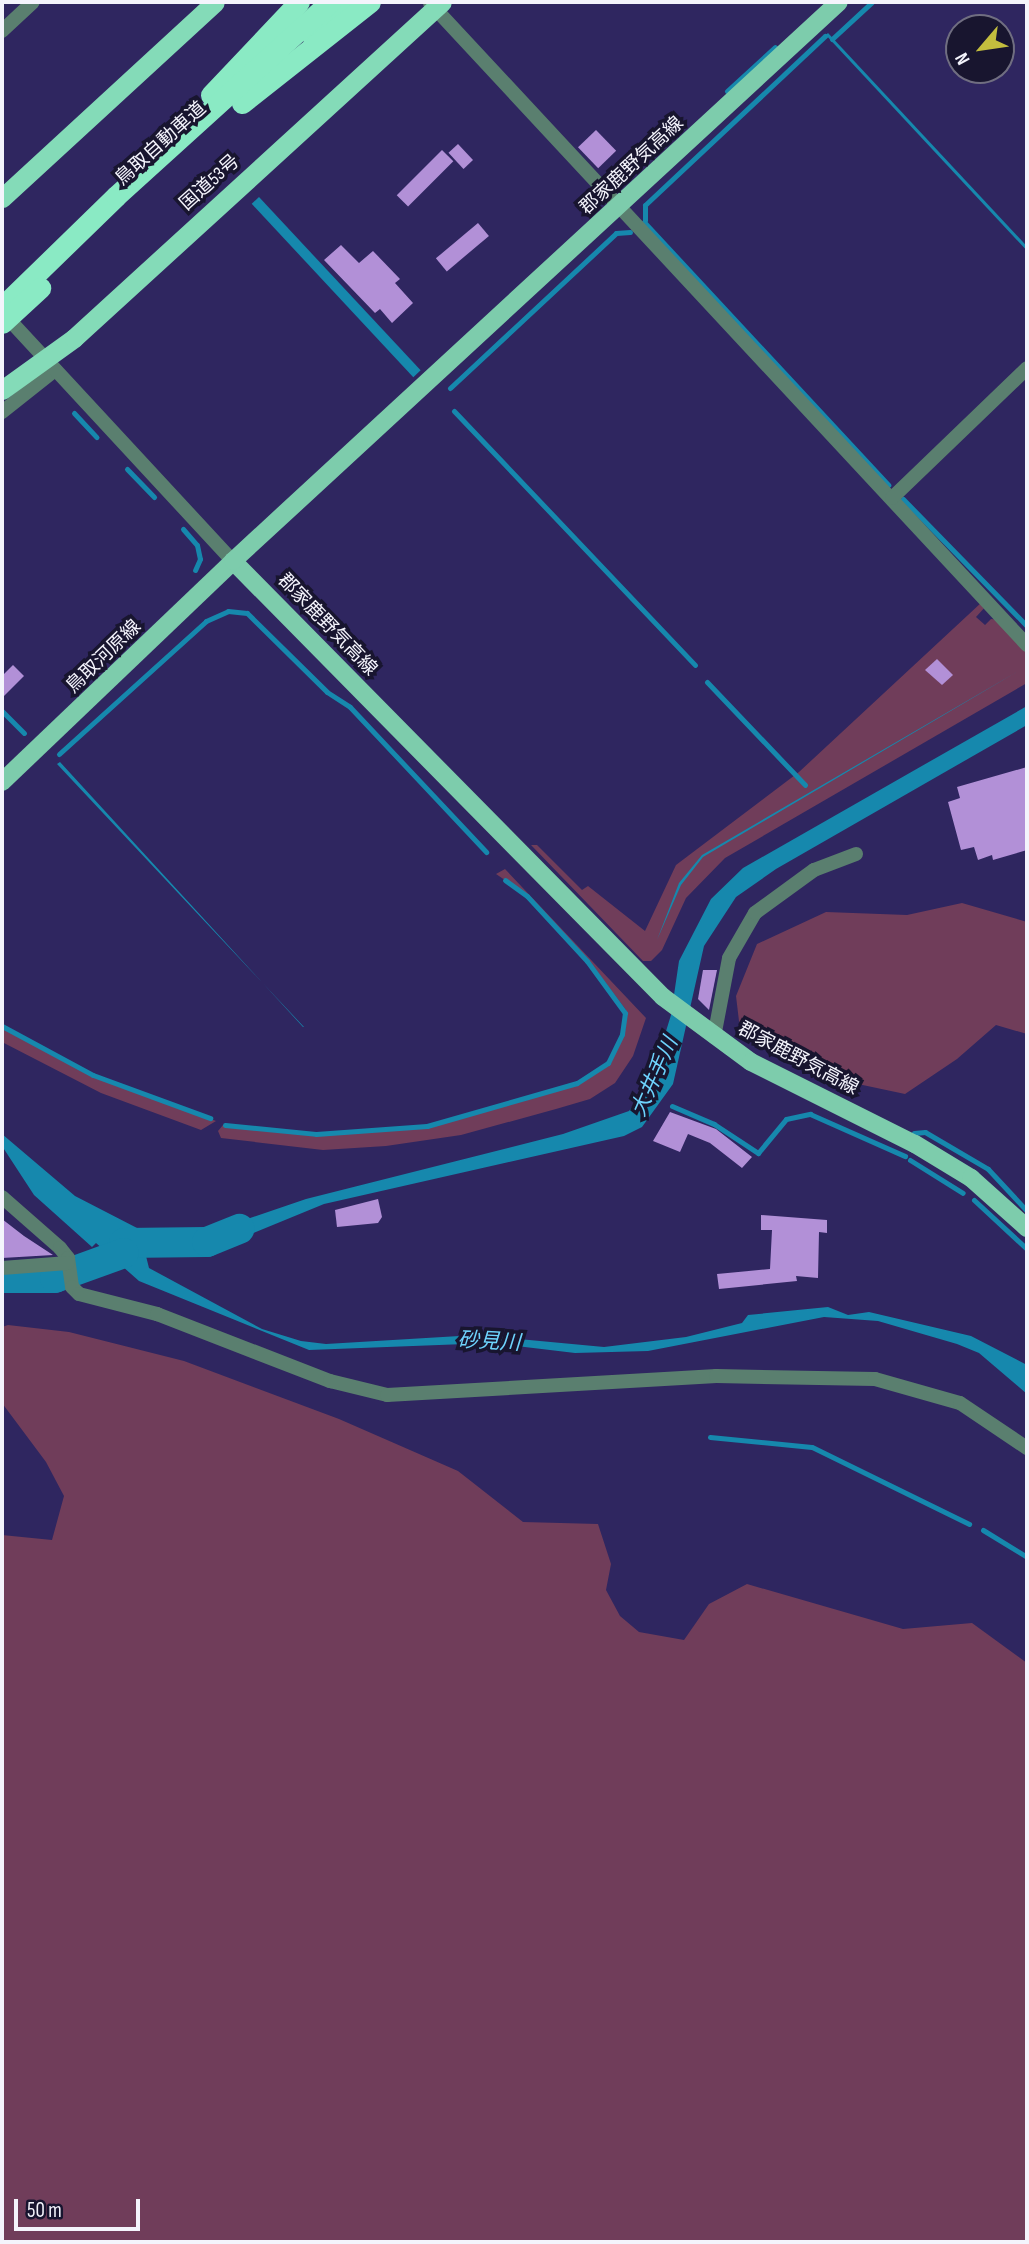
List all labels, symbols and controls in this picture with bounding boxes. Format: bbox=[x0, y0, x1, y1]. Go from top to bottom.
north arrow bbox=[945, 14, 1015, 84]
text: N bbox=[950, 48, 975, 68]
street label: 鳥取自動車道 bbox=[111, 97, 211, 191]
street label: 郡家鹿野気高線 bbox=[576, 112, 688, 220]
street label: 国道53号 bbox=[175, 150, 245, 216]
street label: 郡家鹿野気高線 bbox=[273, 569, 381, 681]
street label: 鳥取河原線 bbox=[62, 616, 146, 698]
street label: 郡家鹿野気高線 bbox=[734, 1018, 862, 1100]
water label: 大井手川 bbox=[626, 1034, 684, 1120]
water label: 砂見川 bbox=[457, 1328, 521, 1356]
scale bar bbox=[18, 2184, 144, 2228]
text: 50 m bbox=[27, 2198, 62, 2223]

